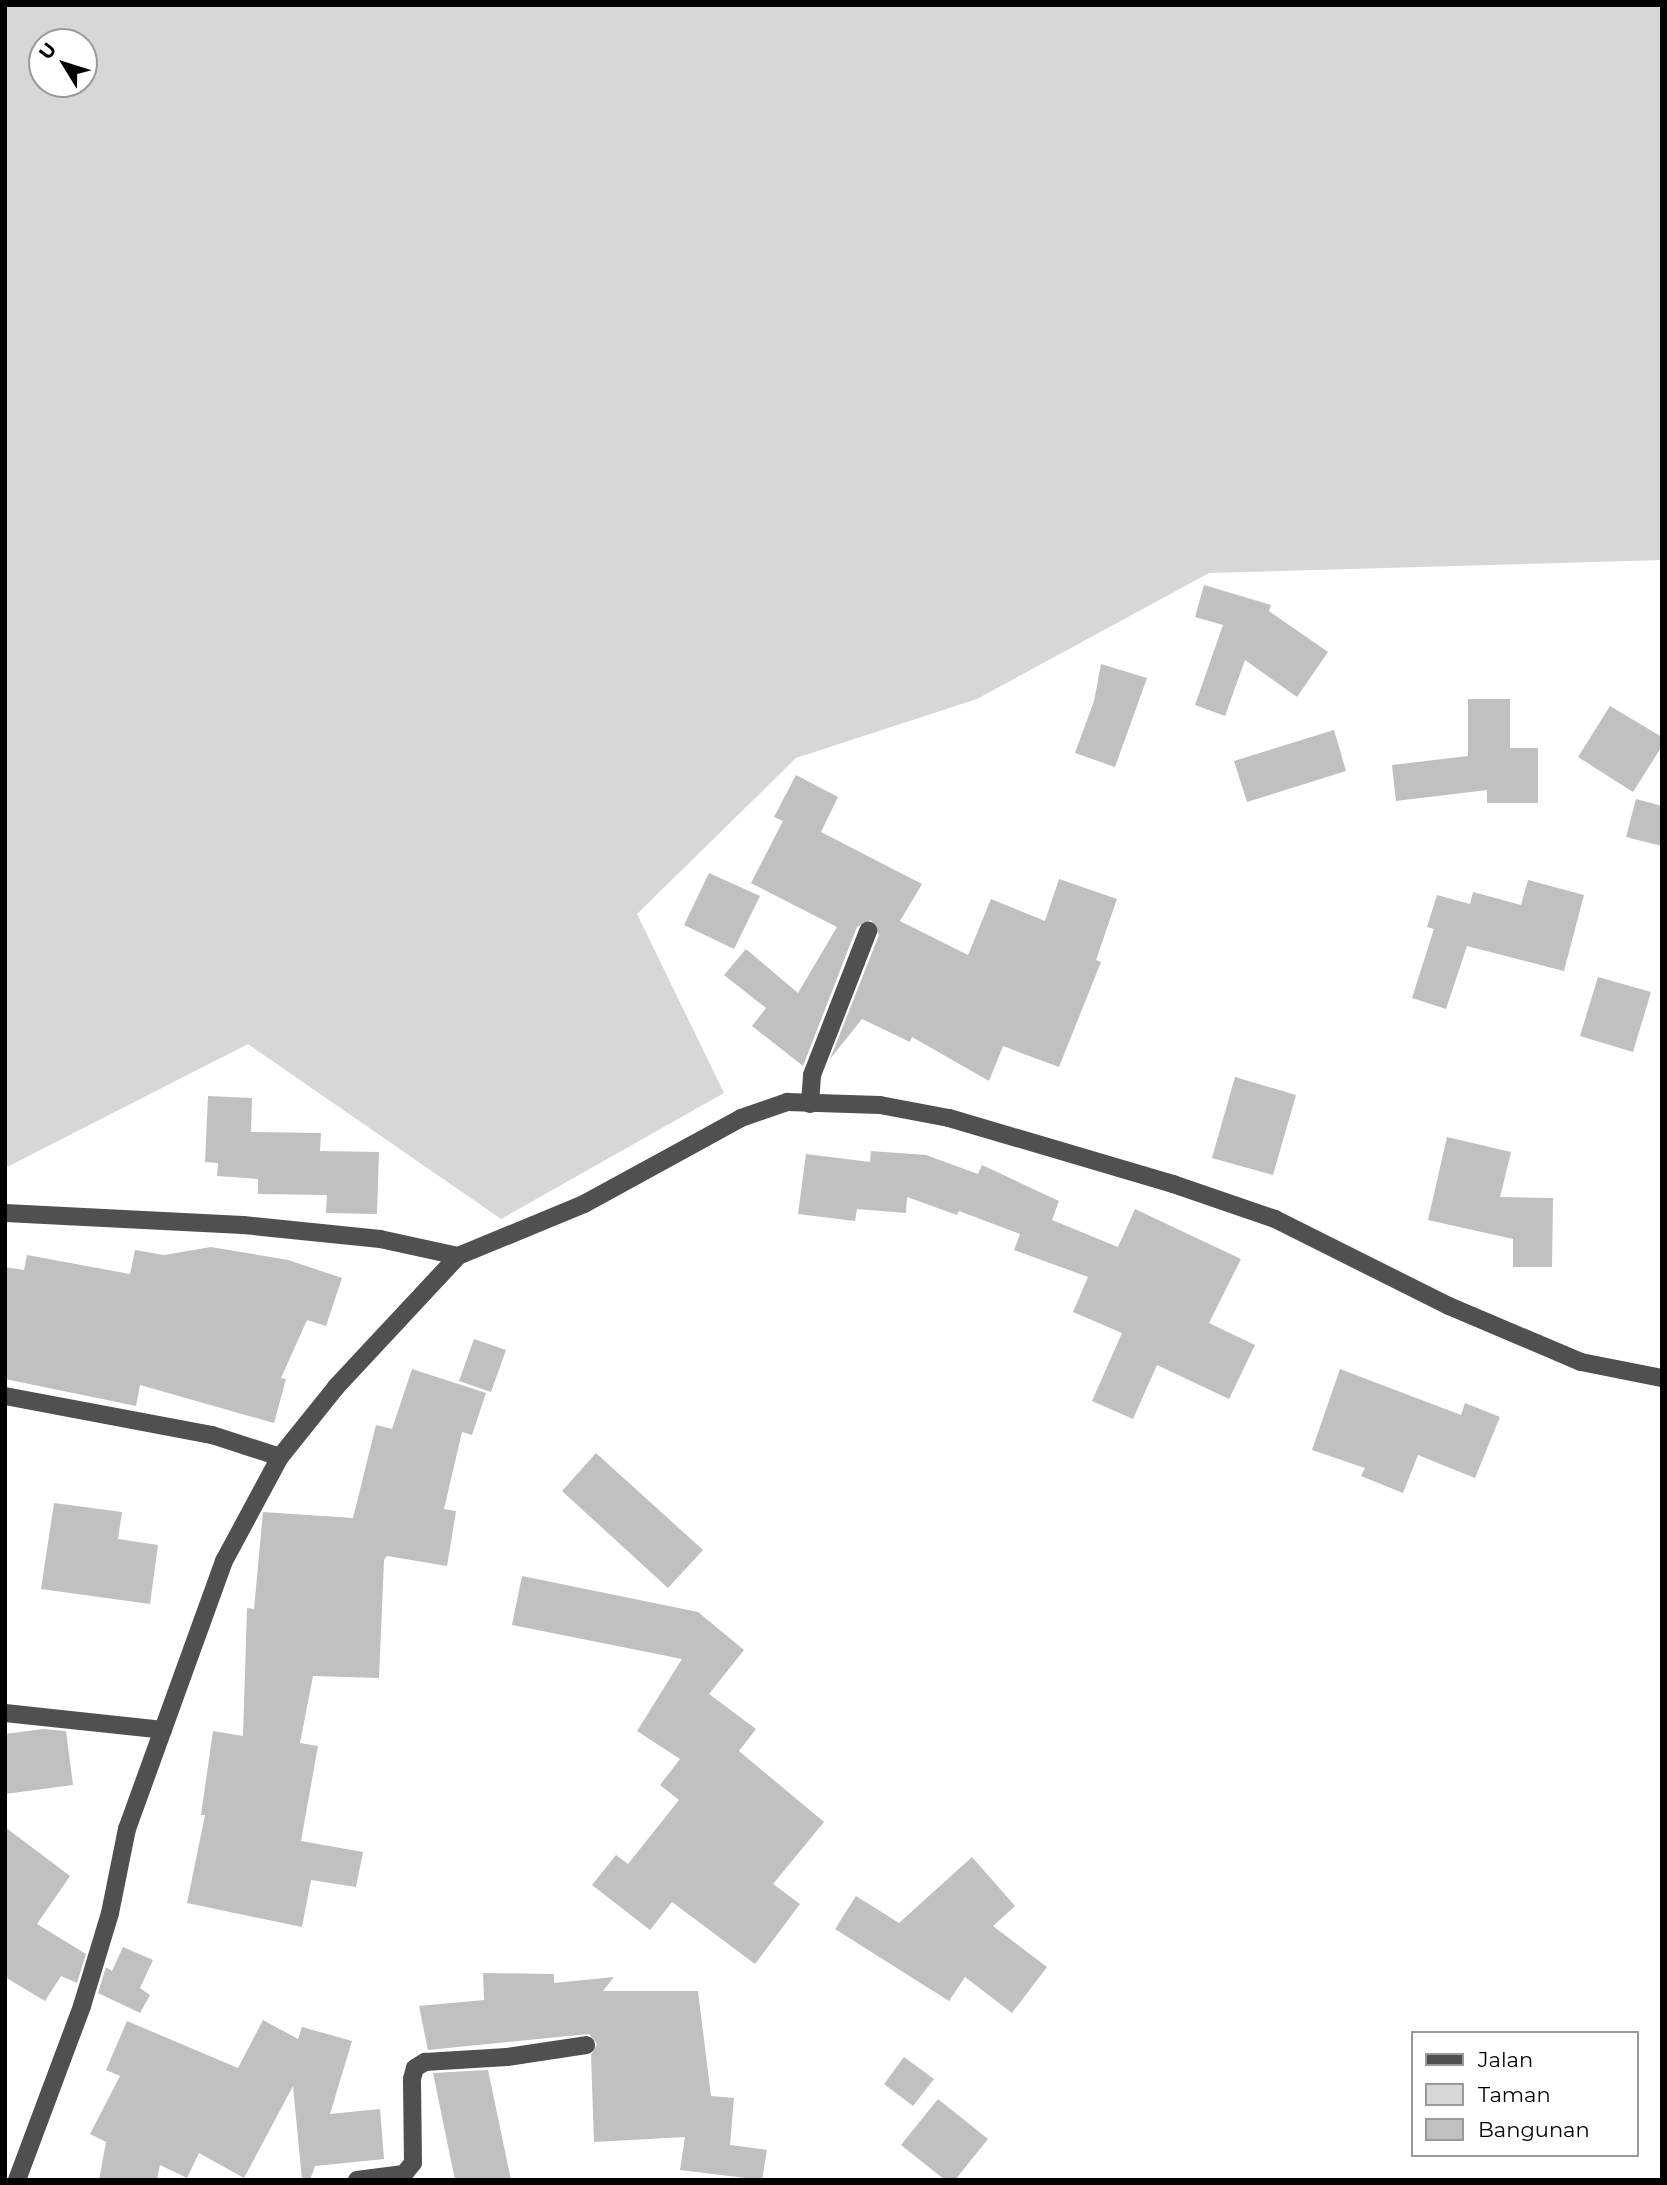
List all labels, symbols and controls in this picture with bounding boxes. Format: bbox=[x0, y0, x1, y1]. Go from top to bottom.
north arrow bbox=[28, 28, 98, 98]
text: U bbox=[34, 38, 61, 64]
legend bbox=[1412, 2031, 1639, 2157]
text: Jalan bbox=[1478, 2047, 1533, 2072]
text: Taman bbox=[1478, 2082, 1551, 2107]
text: Bangunan bbox=[1478, 2117, 1590, 2142]

